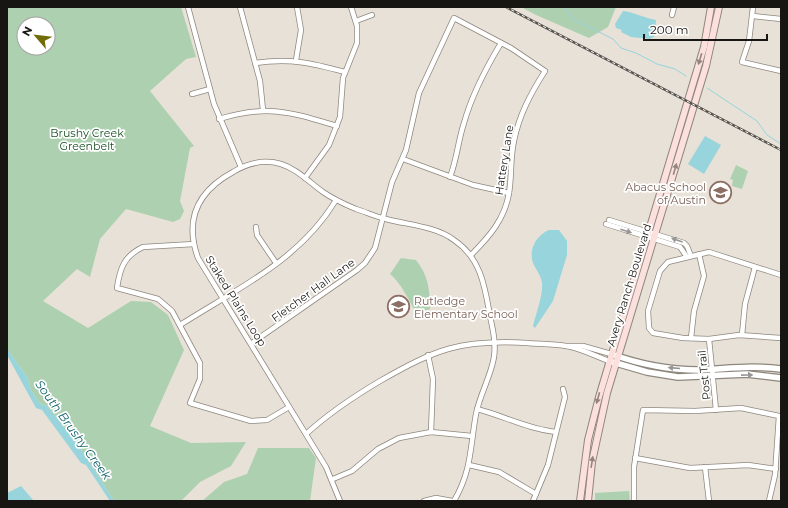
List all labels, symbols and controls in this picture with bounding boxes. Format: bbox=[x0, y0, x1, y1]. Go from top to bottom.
north arrow bbox=[16, 16, 56, 56]
scale bar bbox=[644, 16, 767, 42]
text: 200 m bbox=[650, 22, 689, 37]
text: N bbox=[19, 24, 35, 39]
one-way arrow bbox=[697, 53, 703, 65]
street label: Hattery Lane bbox=[492, 124, 517, 196]
park label: Brushy Creek Greenbelt bbox=[50, 126, 124, 153]
one-way arrow bbox=[672, 163, 678, 175]
place label: Abacus School of Austin bbox=[625, 180, 706, 207]
school or university icon: Abacus School of Austin bbox=[708, 180, 734, 206]
street label: Avery Ranch Boulevard bbox=[604, 222, 654, 348]
one-way arrow bbox=[621, 228, 633, 234]
one-way arrow bbox=[671, 237, 683, 243]
street label: Staked Plains Loop bbox=[202, 253, 270, 349]
street label: Fletcher Hall Lane bbox=[269, 255, 358, 325]
school or university icon: Rutledge Elementary School bbox=[386, 294, 412, 320]
place label: Rutledge Elementary School bbox=[414, 294, 518, 321]
street label: Post Trail bbox=[694, 349, 714, 401]
one-way arrow bbox=[668, 365, 680, 372]
one-way arrow bbox=[741, 372, 754, 378]
water label: South Brushy Creek bbox=[32, 377, 115, 483]
one-way arrow bbox=[595, 392, 601, 404]
one-way arrow bbox=[589, 456, 595, 468]

